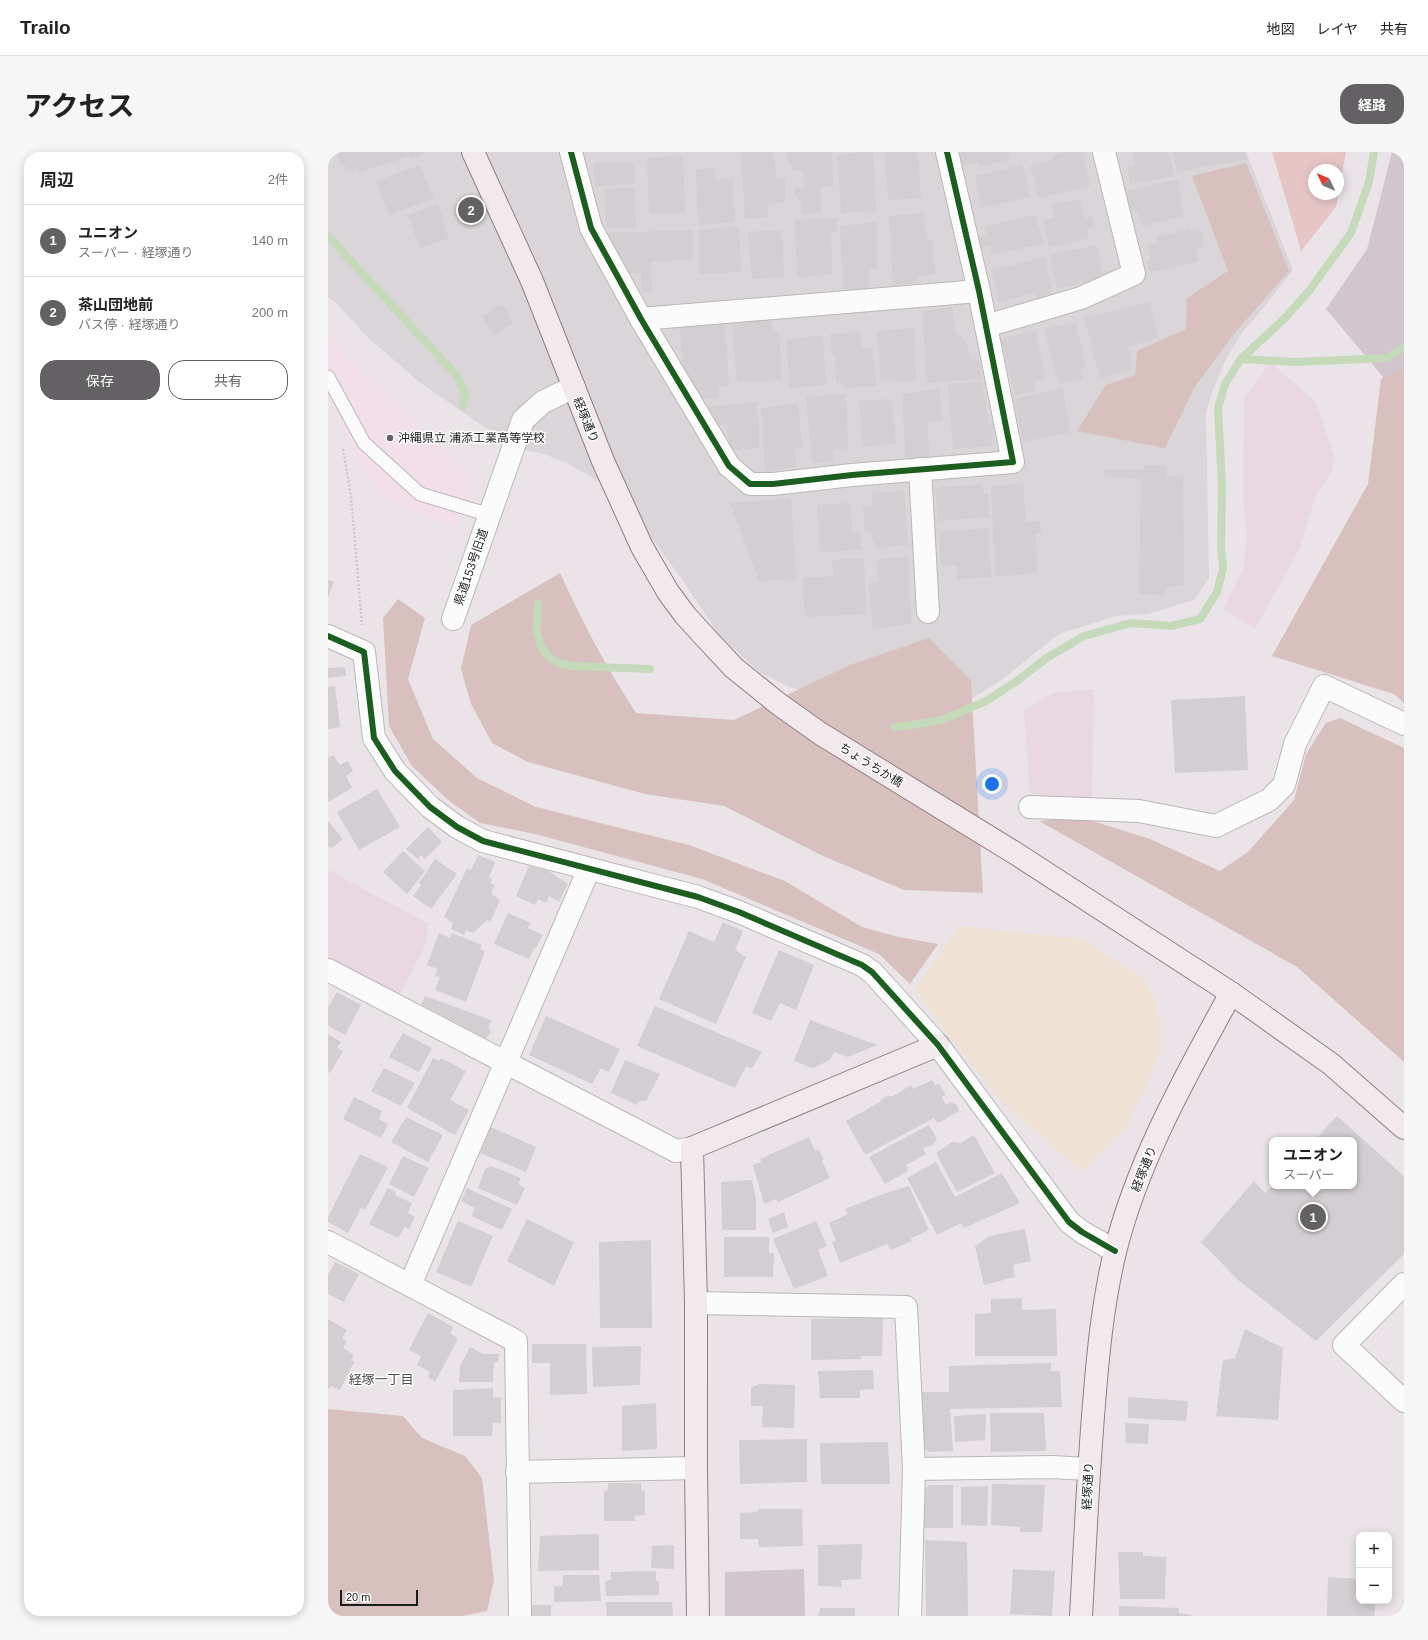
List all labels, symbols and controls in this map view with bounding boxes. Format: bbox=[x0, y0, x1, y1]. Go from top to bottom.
text: Trailo bbox=[20, 17, 71, 38]
text: 地図 bbox=[1266, 21, 1294, 37]
text: レイヤ bbox=[1316, 21, 1358, 37]
text: 共有 bbox=[1380, 21, 1408, 37]
button: 経路 bbox=[1340, 84, 1404, 124]
text: アクセス bbox=[24, 91, 135, 122]
north arrow bbox=[1308, 164, 1344, 200]
text: 周辺 bbox=[40, 171, 74, 190]
text: 2件 bbox=[268, 172, 288, 187]
pin: 2 bbox=[458, 195, 484, 225]
text: ユニオン bbox=[78, 224, 138, 241]
text: 1 bbox=[49, 233, 57, 248]
text: 140 m bbox=[252, 233, 288, 248]
text: スーパー · 経塚通り bbox=[78, 245, 193, 260]
text: 茶山団地前 bbox=[78, 296, 153, 313]
text: 2 bbox=[49, 305, 57, 320]
text: 200 m bbox=[252, 305, 288, 320]
text: バス停 · 経塚通り bbox=[78, 317, 181, 332]
button: 保存 bbox=[40, 360, 160, 400]
button: 共有 bbox=[168, 360, 288, 400]
street label: 経塚通り bbox=[571, 395, 601, 445]
place label: 沖縄県立 浦添工業高等学校 bbox=[398, 431, 545, 445]
marker: 沖縄県立 浦添工業高等学校 bbox=[385, 433, 395, 443]
street label: 県道153号旧道 bbox=[451, 527, 491, 607]
street label: ちょうちか橋 bbox=[837, 740, 905, 790]
your location bbox=[982, 774, 1002, 794]
popup bbox=[1269, 1137, 1357, 1189]
street label: 経塚通り bbox=[1129, 1144, 1159, 1194]
text: ユニオン bbox=[1283, 1146, 1343, 1163]
text: スーパー bbox=[1283, 1167, 1335, 1182]
pin: 1 bbox=[1300, 1202, 1326, 1232]
district label: 経塚一丁目 bbox=[348, 1372, 414, 1387]
street label: 経塚通り bbox=[1080, 1462, 1096, 1510]
map controls bbox=[1356, 1532, 1392, 1604]
button: + bbox=[1356, 1532, 1392, 1568]
button: − bbox=[1356, 1568, 1392, 1604]
scale bar bbox=[340, 1588, 418, 1607]
text: 20 m bbox=[346, 1591, 370, 1603]

